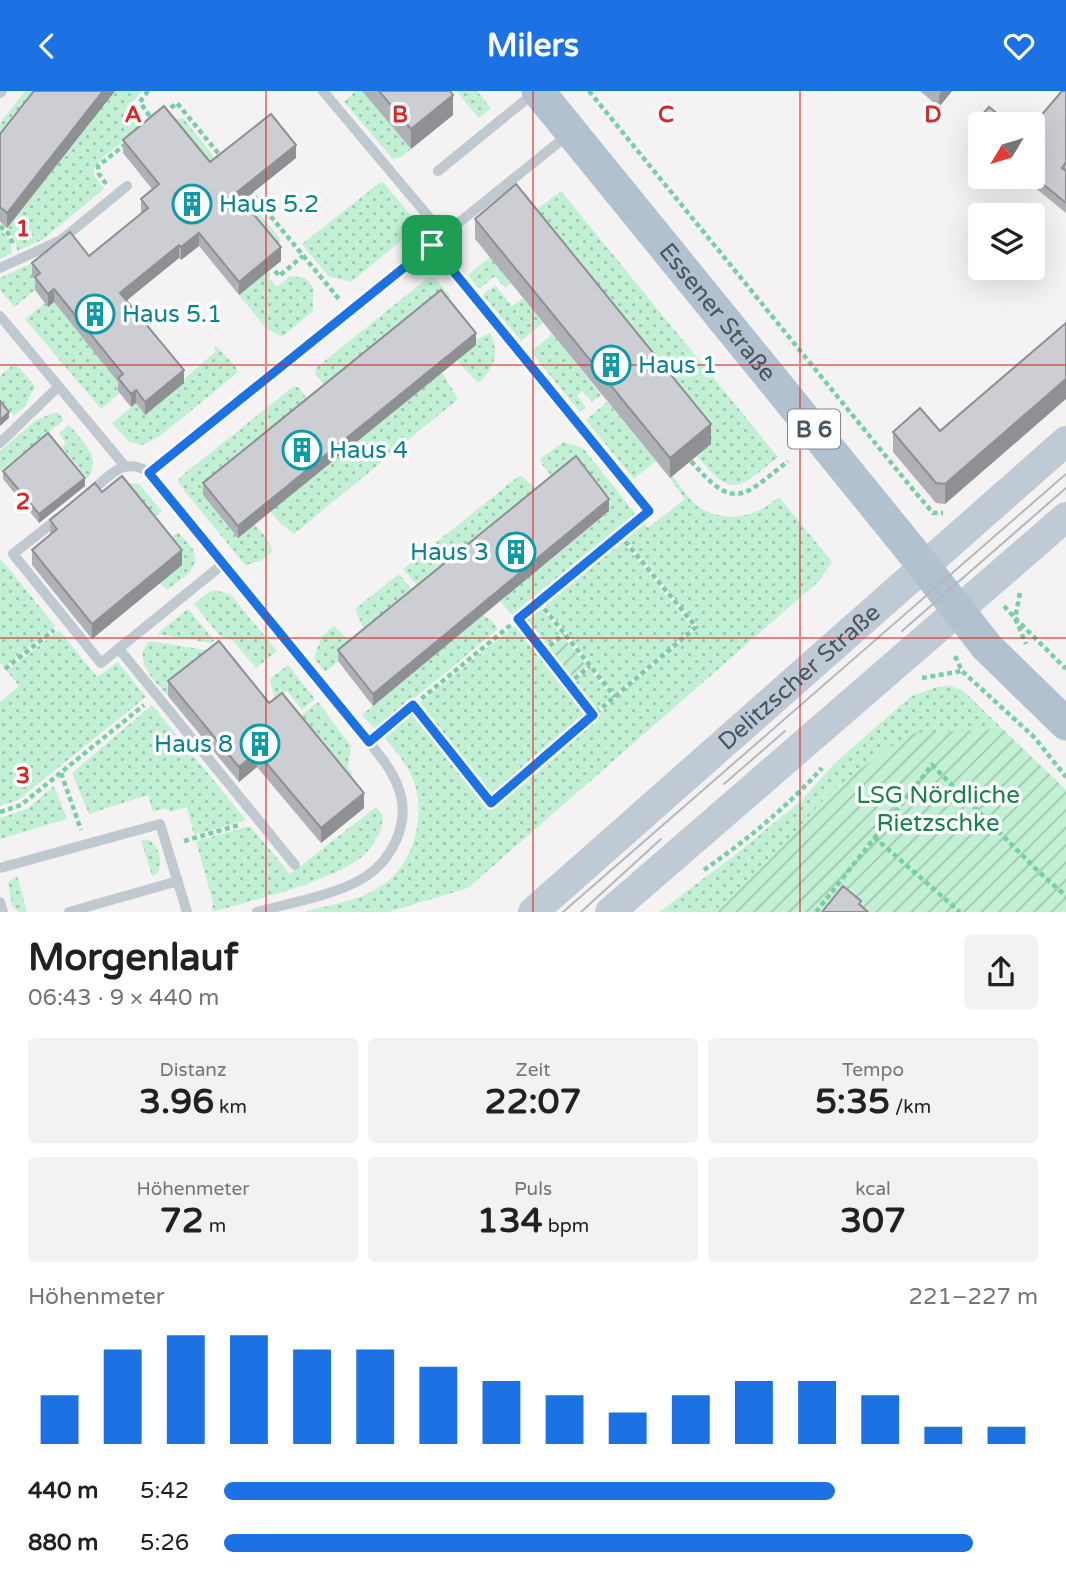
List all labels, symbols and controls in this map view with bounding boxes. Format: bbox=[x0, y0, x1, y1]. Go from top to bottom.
icon: back bbox=[28, 27, 66, 65]
text: Milers bbox=[487, 27, 579, 65]
icon: heart bbox=[1000, 27, 1038, 65]
text: A bbox=[124, 101, 142, 129]
text: B bbox=[392, 101, 408, 129]
text: C bbox=[658, 101, 674, 129]
text: D bbox=[924, 101, 942, 129]
north arrow bbox=[968, 112, 1045, 189]
map controls bbox=[968, 112, 1045, 280]
building icon: Haus 5.2 bbox=[171, 183, 213, 225]
place label: Haus 5.2 bbox=[219, 190, 319, 219]
button: layers bbox=[968, 203, 1045, 280]
text: 1 bbox=[16, 215, 30, 243]
pin bbox=[402, 215, 462, 275]
icon: arrive bbox=[413, 226, 451, 264]
street label: Essener Straße bbox=[653, 237, 782, 388]
building icon: Haus 5.1 bbox=[74, 293, 116, 335]
place label: Haus 5.1 bbox=[122, 300, 222, 329]
building icon: Haus 1 bbox=[590, 344, 632, 386]
place label: Haus 1 bbox=[638, 351, 717, 380]
road number: B 6 bbox=[788, 409, 840, 449]
building icon: Haus 4 bbox=[281, 429, 323, 471]
place label: Haus 4 bbox=[329, 436, 408, 465]
text: 2 bbox=[16, 488, 30, 516]
building icon: Haus 3 bbox=[495, 531, 537, 573]
place label: Haus 3 bbox=[410, 538, 489, 567]
street label: Delitzscher Straße bbox=[712, 598, 886, 757]
building icon: Haus 8 bbox=[239, 723, 281, 765]
place label: Haus 8 bbox=[154, 730, 233, 759]
text: 3 bbox=[16, 762, 30, 790]
park label: LSG Nördliche Rietzschke bbox=[856, 781, 1020, 838]
text: Morgenlauf bbox=[28, 935, 238, 981]
button: share bbox=[964, 935, 1038, 1009]
text: 06:43 · 9 × 440 m bbox=[28, 984, 219, 1012]
text: Distanz bbox=[160, 1059, 226, 1081]
text: Zeit bbox=[516, 1059, 550, 1081]
text: Tempo bbox=[842, 1059, 904, 1081]
text: 3.96 bbox=[139, 1081, 214, 1123]
text: 22:07 bbox=[484, 1081, 582, 1123]
text: 5:35 bbox=[815, 1081, 890, 1123]
text: km bbox=[214, 1096, 247, 1118]
text: /km bbox=[890, 1096, 931, 1118]
text: Höhenmeter bbox=[137, 1178, 249, 1200]
text: Puls bbox=[514, 1178, 552, 1200]
text: kcal bbox=[855, 1178, 891, 1200]
text: 72 bbox=[160, 1200, 204, 1242]
text: 134 bbox=[477, 1200, 543, 1242]
text: 307 bbox=[840, 1200, 906, 1242]
text: m bbox=[204, 1215, 226, 1237]
text: bpm bbox=[543, 1215, 589, 1237]
text: Höhenmeter bbox=[28, 1283, 165, 1311]
text: 221–227 m bbox=[909, 1283, 1038, 1311]
text: 440 m bbox=[28, 1477, 98, 1505]
text: 5:42 bbox=[140, 1477, 189, 1505]
text: 880 m bbox=[28, 1529, 98, 1557]
text: 5:26 bbox=[140, 1529, 189, 1557]

